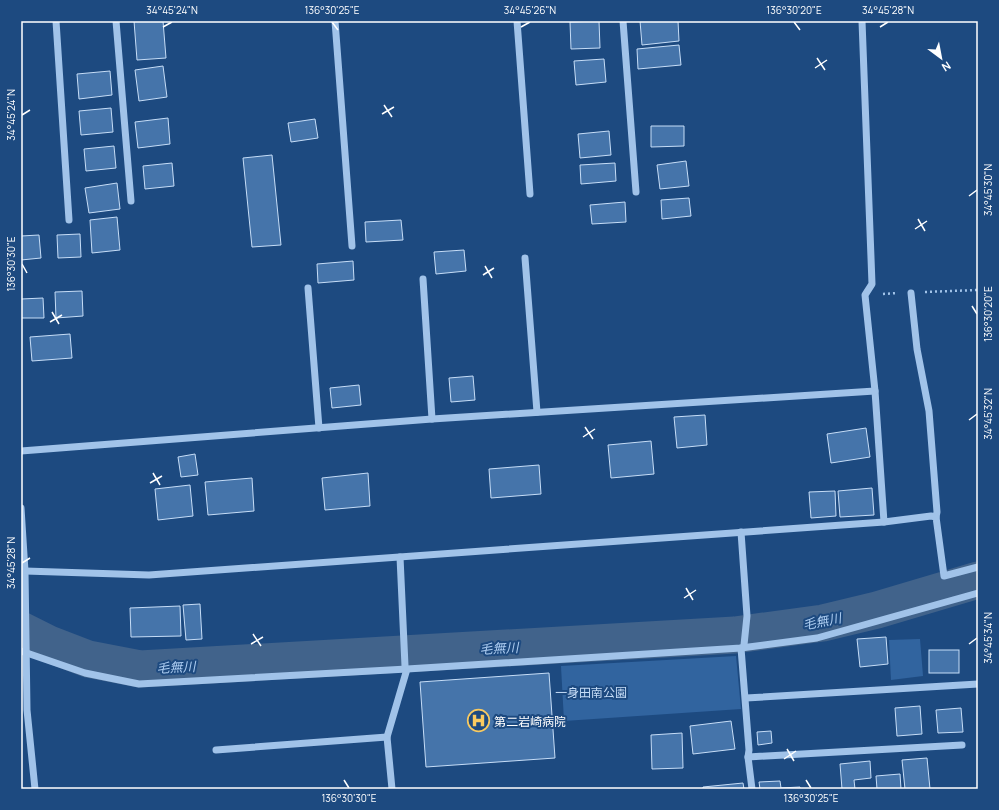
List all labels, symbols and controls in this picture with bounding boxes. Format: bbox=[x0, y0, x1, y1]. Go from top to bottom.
text: 34°45'24"N bbox=[146, 3, 198, 17]
text: 136°30'25"E bbox=[305, 3, 360, 17]
text: 34°45'26"N bbox=[504, 3, 556, 17]
text: 136°30'20"E bbox=[766, 3, 822, 17]
text: 34°45'28"N bbox=[862, 3, 914, 17]
north arrow bbox=[921, 38, 961, 78]
text: N bbox=[939, 58, 954, 75]
text: 34°45'24"N bbox=[4, 89, 18, 141]
text: 34°45'30"N bbox=[981, 164, 995, 216]
text: 136°30'30"E bbox=[4, 236, 18, 292]
text: 136°30'20"E bbox=[981, 286, 995, 342]
text: 34°45'32"N bbox=[981, 388, 995, 440]
text: 34°45'28"N bbox=[4, 537, 18, 589]
water label: 毛無川 bbox=[801, 608, 845, 634]
text: 34°45'34"N bbox=[981, 612, 995, 664]
water label: 毛無川 bbox=[479, 638, 521, 658]
water label: 毛無川 bbox=[156, 657, 198, 677]
park label: 一身田南公園 bbox=[555, 684, 627, 701]
hospital icon: 第二岩崎病院 bbox=[466, 708, 492, 734]
place label: 第二岩崎病院 bbox=[494, 713, 566, 730]
text: 136°30'30"E bbox=[321, 791, 377, 805]
text: 136°30'25"E bbox=[784, 791, 839, 805]

